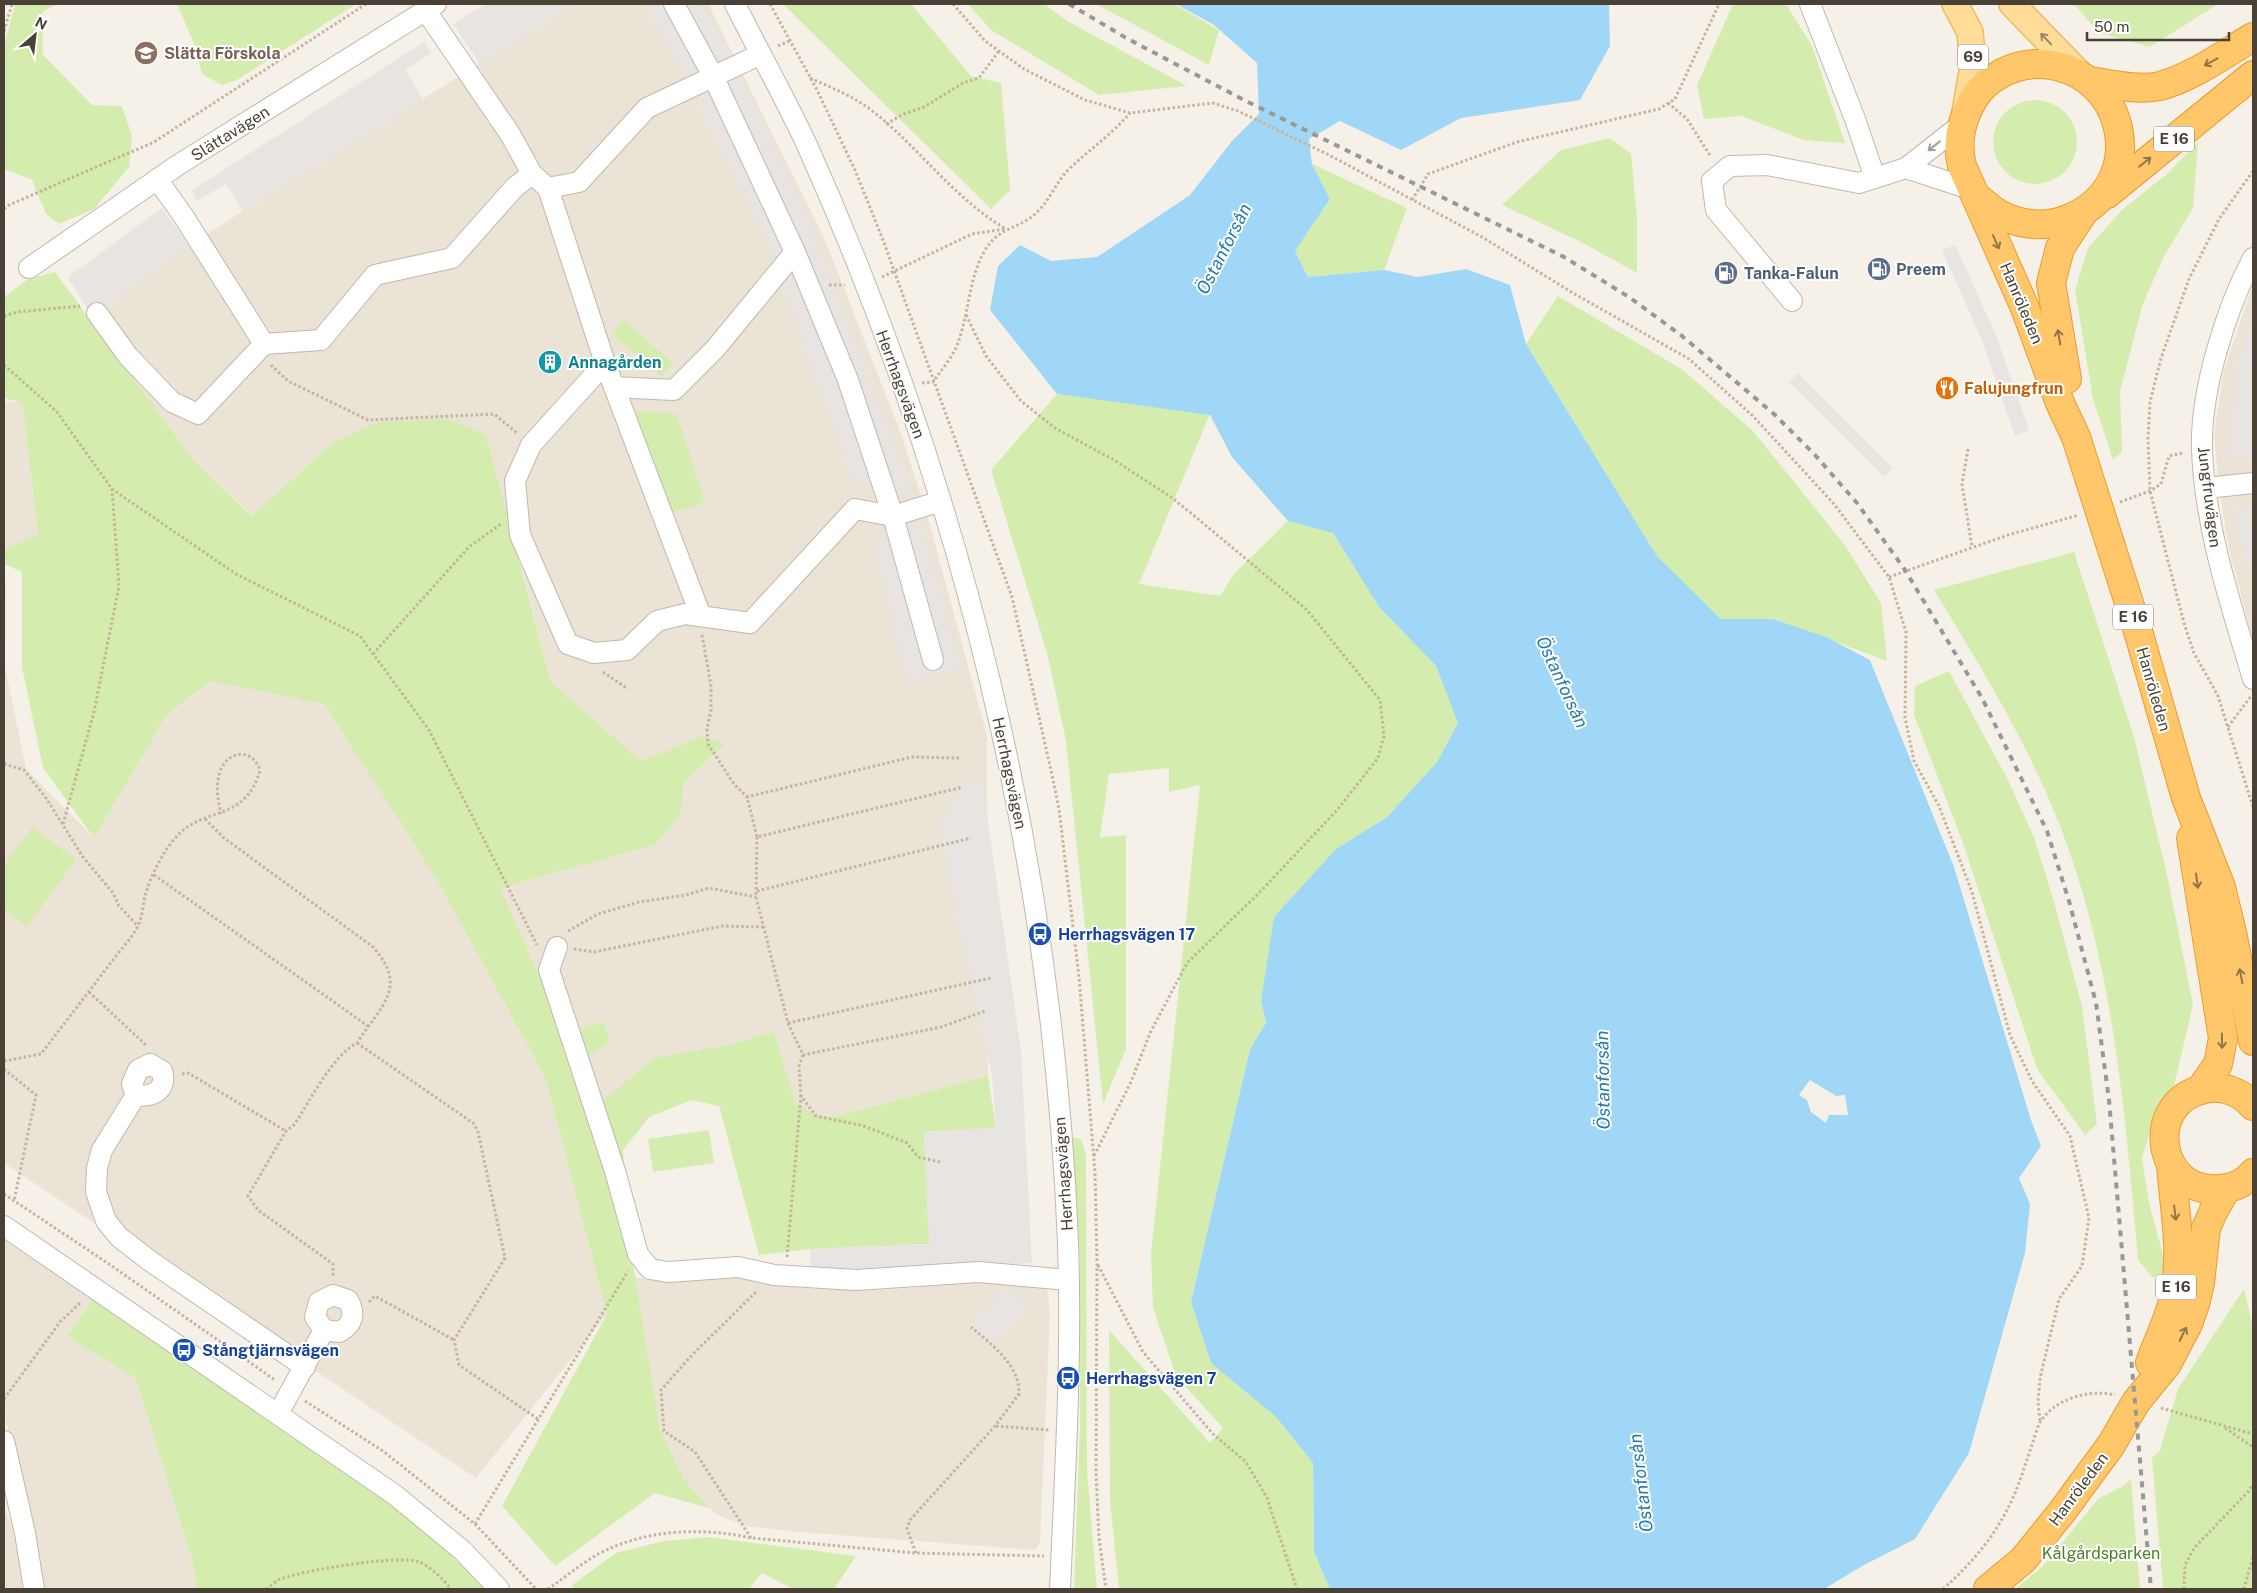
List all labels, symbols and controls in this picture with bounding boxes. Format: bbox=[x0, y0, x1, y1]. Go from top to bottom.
north arrow bbox=[10, 10, 60, 60]
scale bar bbox=[2087, 10, 2230, 42]
text: N bbox=[33, 14, 50, 33]
text: 50 m bbox=[2094, 18, 2129, 35]
one-way arrow bbox=[2040, 32, 2052, 45]
school or university icon: Slätta Förskola bbox=[133, 40, 159, 66]
place label: Slätta Förskola bbox=[164, 44, 280, 63]
road number: 69 bbox=[1958, 44, 1988, 70]
one-way arrow bbox=[2204, 57, 2219, 67]
street label: Slättavägen bbox=[188, 102, 273, 165]
road number: E 16 bbox=[2154, 126, 2194, 152]
one-way arrow bbox=[1928, 141, 1941, 152]
one-way arrow bbox=[2139, 157, 2152, 168]
water label: Östanforsån bbox=[1191, 199, 1255, 298]
one-way arrow bbox=[1992, 234, 2002, 249]
fuel station icon: Preem bbox=[1866, 256, 1892, 282]
fuel station icon: Tanka-Falun bbox=[1713, 260, 1739, 286]
place label: Preem bbox=[1896, 260, 1946, 279]
street label: Hanröleden bbox=[1996, 260, 2047, 347]
place label: Tanka-Falun bbox=[1744, 264, 1839, 283]
street label: Herrhagsvägen bbox=[872, 327, 929, 441]
one-way arrow bbox=[2054, 330, 2063, 346]
building icon: Annagården bbox=[537, 349, 563, 375]
place label: Annagården bbox=[568, 353, 662, 372]
restaurant icon: Falujungfrun bbox=[1934, 375, 1960, 401]
place label: Falujungfrun bbox=[1964, 379, 2063, 398]
street label: Jungfruvägen bbox=[2194, 445, 2225, 549]
road number: E 16 bbox=[2113, 604, 2153, 630]
water label: Östanforsån bbox=[1532, 632, 1594, 731]
street label: Hanröleden bbox=[2132, 645, 2175, 733]
street label: Herrhagsvägen bbox=[988, 715, 1031, 831]
one-way arrow bbox=[2192, 872, 2202, 888]
bus stop icon: Herrhagsvägen 17 bbox=[1027, 921, 1053, 947]
place label: Herrhagsvägen 17 bbox=[1058, 925, 1195, 944]
one-way arrow bbox=[2236, 968, 2245, 984]
water label: Östanforsån bbox=[1590, 1030, 1614, 1130]
one-way arrow bbox=[2218, 1033, 2227, 1049]
street label: Herrhagsvägen bbox=[1050, 1116, 1077, 1232]
one-way arrow bbox=[2170, 1205, 2180, 1221]
road number: E 16 bbox=[2156, 1274, 2196, 1300]
one-way arrow bbox=[2179, 1327, 2189, 1342]
bus stop icon: Stångtjärnsvägen bbox=[171, 1337, 197, 1363]
place label: Stångtjärnsvägen bbox=[202, 1341, 339, 1360]
bus stop icon: Herrhagsvägen 7 bbox=[1055, 1365, 1081, 1391]
place label: Herrhagsvägen 7 bbox=[1086, 1369, 1217, 1388]
water label: Östanforsån bbox=[1623, 1433, 1657, 1534]
street label: Hanröleden bbox=[2045, 1449, 2112, 1530]
park label: Kålgårdsparken bbox=[2042, 1544, 2160, 1563]

